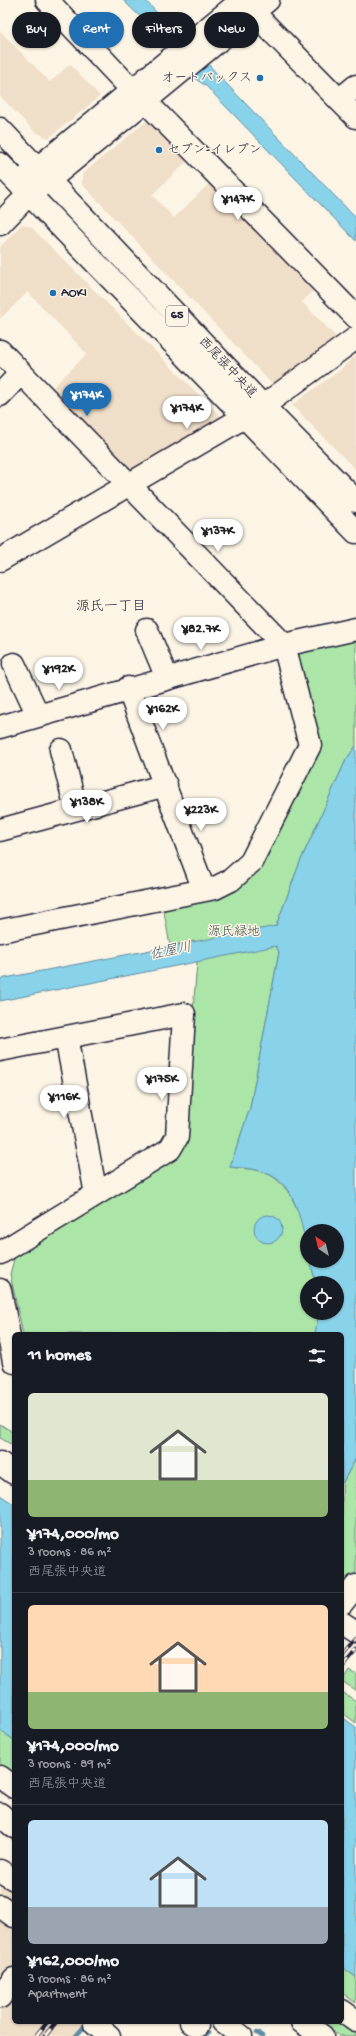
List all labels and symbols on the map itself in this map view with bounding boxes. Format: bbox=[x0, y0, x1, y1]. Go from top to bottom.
place label: オートバックス bbox=[161, 71, 252, 86]
marker: オートバックス bbox=[255, 73, 265, 83]
place label: セブン-イレブン bbox=[167, 143, 262, 158]
marker: セブン-イレブン bbox=[154, 145, 164, 155]
pin: ¥147K bbox=[210, 187, 266, 221]
place label: AOKI bbox=[61, 286, 87, 301]
marker: AOKI bbox=[48, 288, 58, 298]
road number: 65 bbox=[166, 306, 188, 326]
street label: 西尾張中央道 bbox=[195, 334, 260, 402]
pin: ¥174K bbox=[59, 383, 115, 417]
pin: ¥174K bbox=[159, 396, 215, 430]
pin: ¥137K bbox=[190, 519, 246, 553]
district label: 源氏一丁目 bbox=[76, 599, 146, 616]
pin: ¥82.7K bbox=[168, 617, 234, 651]
pin: ¥192K bbox=[31, 657, 87, 691]
pin: ¥162K bbox=[135, 697, 191, 731]
pin: ¥138K bbox=[59, 790, 115, 824]
pin: ¥223K bbox=[173, 798, 229, 832]
park label: 源氏緑地 bbox=[208, 924, 260, 940]
water label: 佐屋川 bbox=[149, 939, 193, 964]
pin: ¥175K bbox=[134, 1067, 190, 1101]
pin: ¥116K bbox=[36, 1085, 92, 1119]
north arrow bbox=[300, 1224, 344, 1268]

